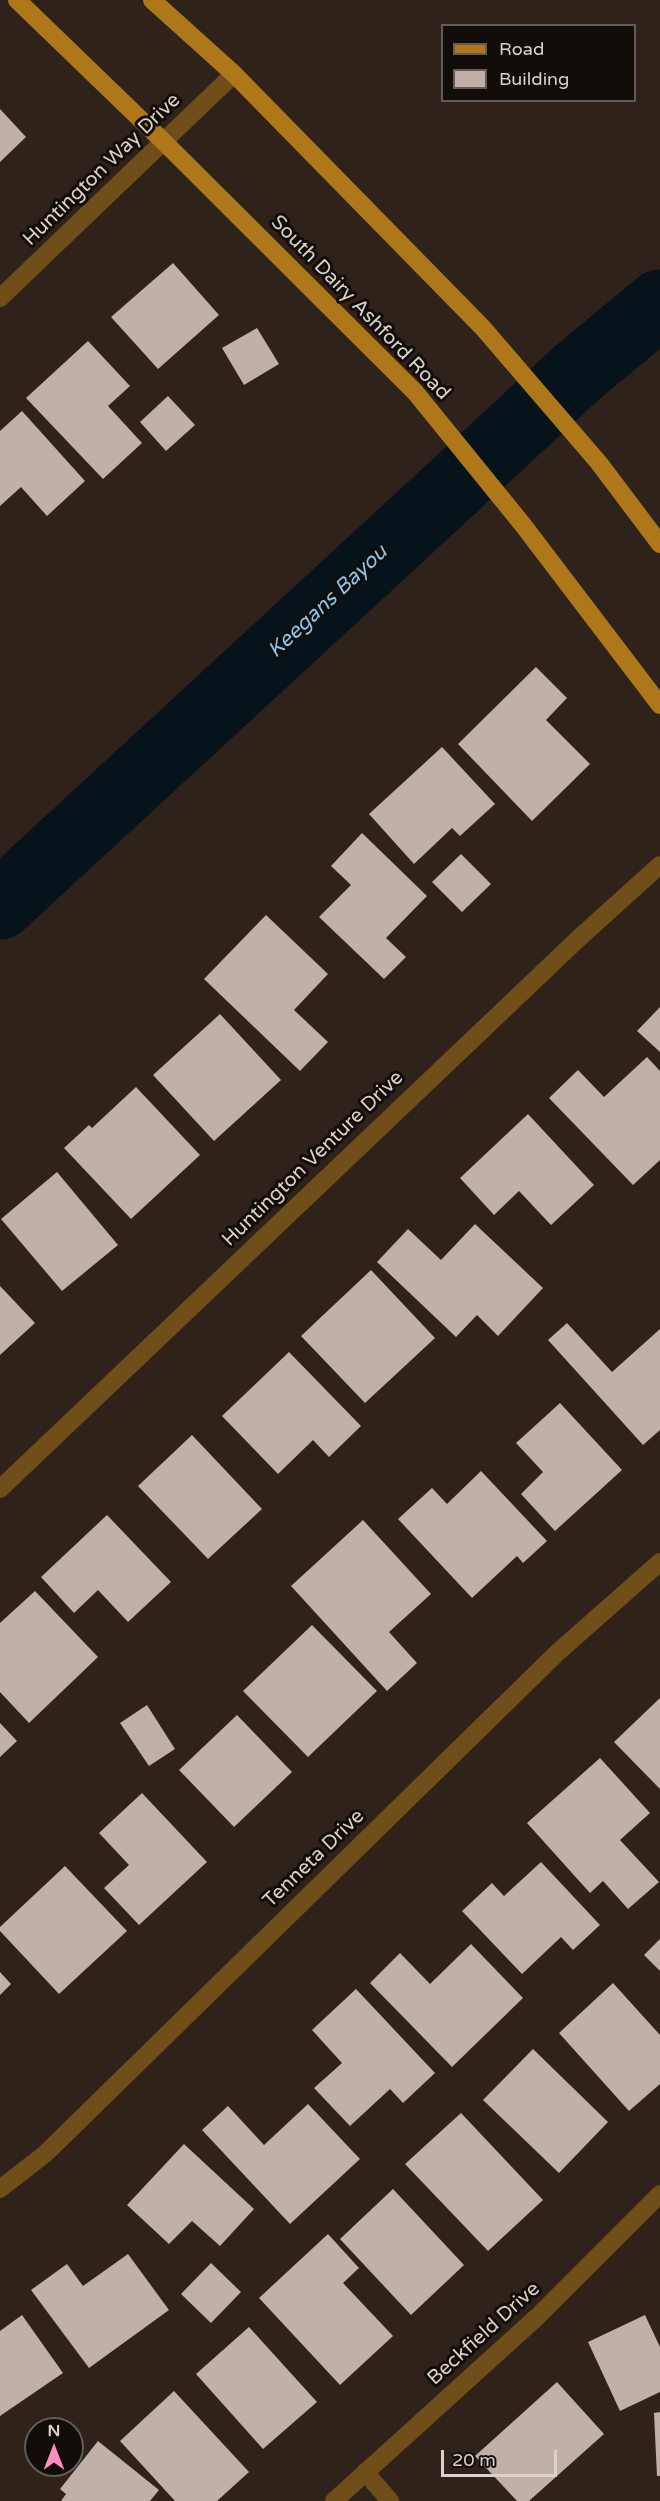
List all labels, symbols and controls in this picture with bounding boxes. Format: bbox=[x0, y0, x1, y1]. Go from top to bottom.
legend bbox=[441, 24, 636, 102]
text: Road bbox=[499, 38, 544, 60]
text: Building bbox=[499, 68, 569, 90]
street label: Huntington Way Drive bbox=[18, 89, 186, 251]
street label: South Dairy Ashford Road bbox=[265, 211, 455, 405]
water label: Keegans Bayou bbox=[263, 540, 393, 664]
street label: Huntington Venture Drive bbox=[217, 1066, 409, 1252]
street label: Tenneta Drive bbox=[258, 1805, 370, 1913]
street label: Beckfield Drive bbox=[423, 2277, 545, 2391]
north arrow bbox=[24, 2417, 84, 2477]
text: N bbox=[48, 2421, 60, 2441]
scale bar bbox=[444, 2438, 560, 2476]
text: 20 m bbox=[452, 2449, 496, 2471]

